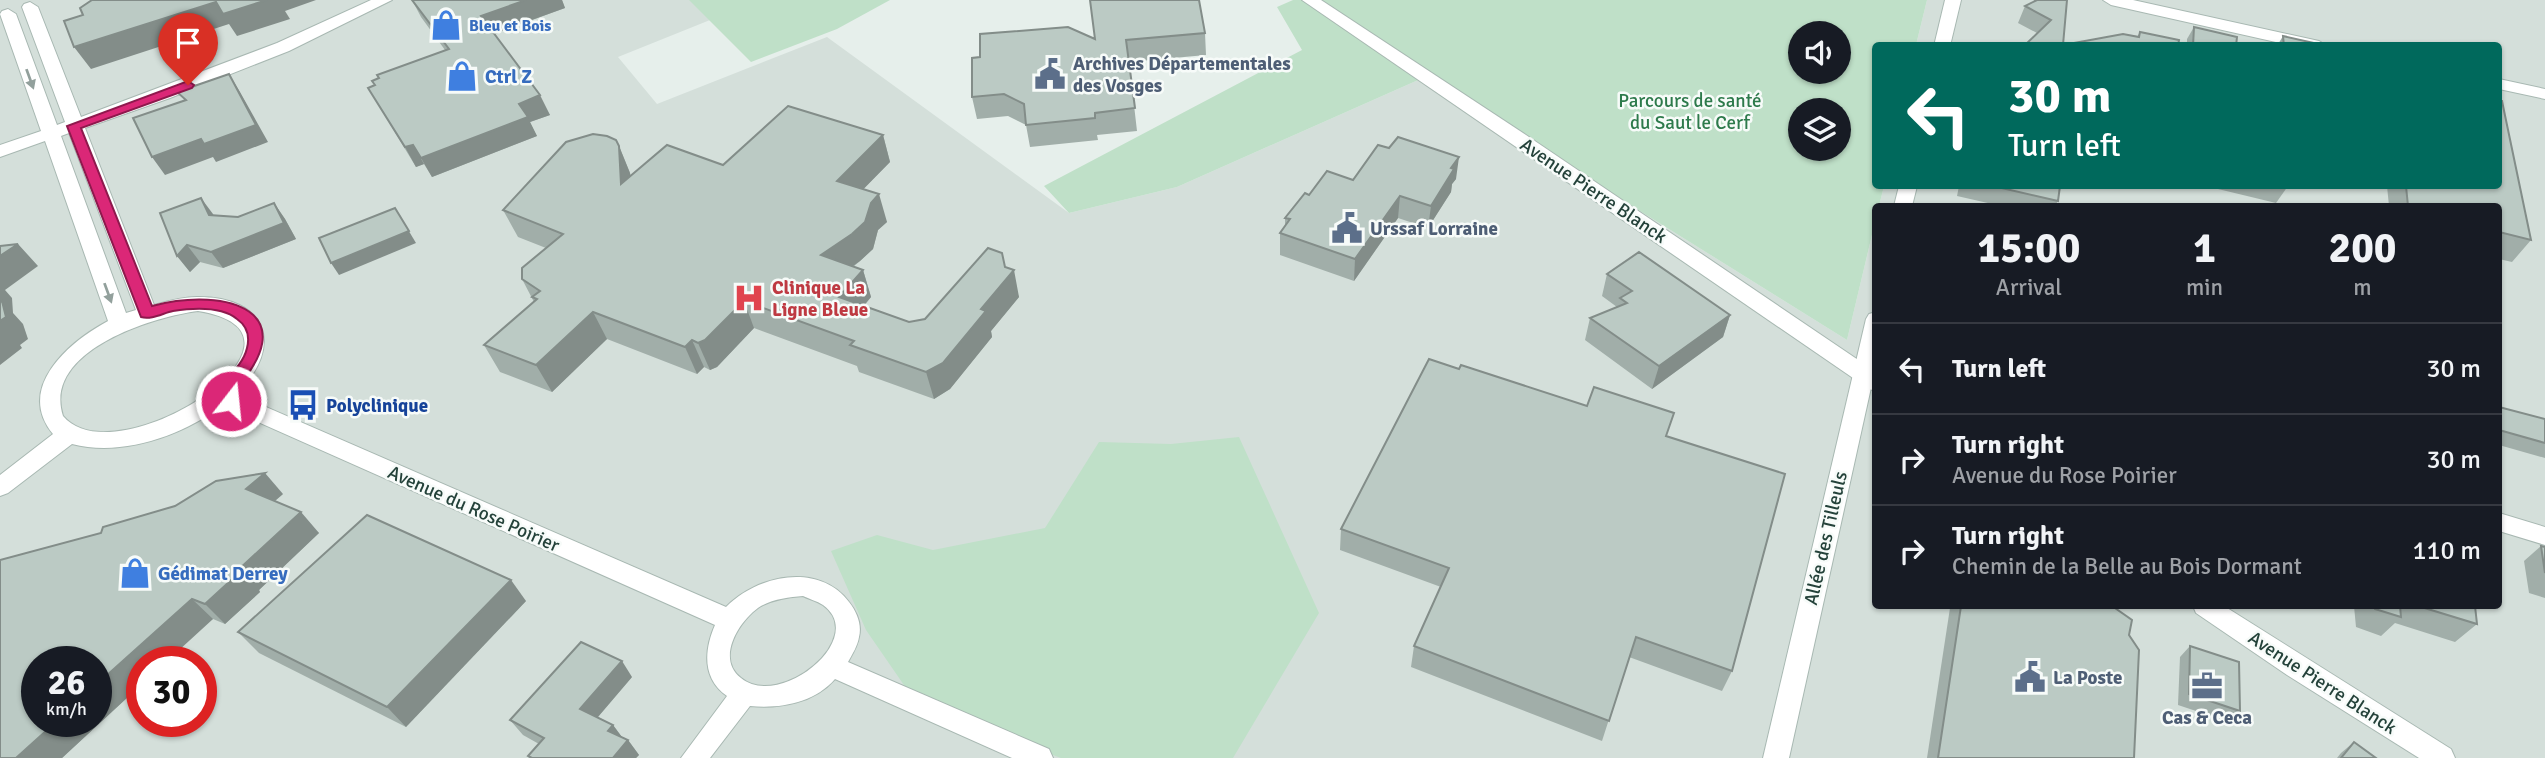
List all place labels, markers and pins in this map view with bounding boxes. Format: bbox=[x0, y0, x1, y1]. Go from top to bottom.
shop icon: Bleu et Bois bbox=[429, 8, 463, 42]
pin bbox=[158, 13, 218, 85]
place label: Bleu et Bois bbox=[469, 16, 551, 36]
place label: Archives Départementales des Vosges bbox=[1073, 52, 1291, 98]
public building icon: Archives Départementales des Vosges bbox=[1033, 57, 1067, 91]
shop icon: Ctrl Z bbox=[445, 59, 479, 93]
place label: Ctrl Z bbox=[485, 65, 532, 89]
public building icon: Urssaf Lorraine bbox=[1330, 211, 1364, 245]
place label: Urssaf Lorraine bbox=[1370, 217, 1498, 241]
place label: Clinique La Ligne Bleue bbox=[772, 276, 868, 322]
hospital icon: Clinique La Ligne Bleue bbox=[732, 281, 766, 315]
bus stop icon: Polyclinique bbox=[286, 388, 320, 422]
place label: Polyclinique bbox=[326, 394, 428, 418]
shop icon: Gédimat Derrey bbox=[118, 556, 152, 590]
place label: Gédimat Derrey bbox=[158, 562, 288, 586]
public building icon: La Poste bbox=[2013, 660, 2047, 694]
place label: La Poste bbox=[2053, 666, 2122, 690]
office icon: Cas & Ceca bbox=[2190, 669, 2224, 703]
place label: Cas & Ceca bbox=[2162, 706, 2252, 730]

